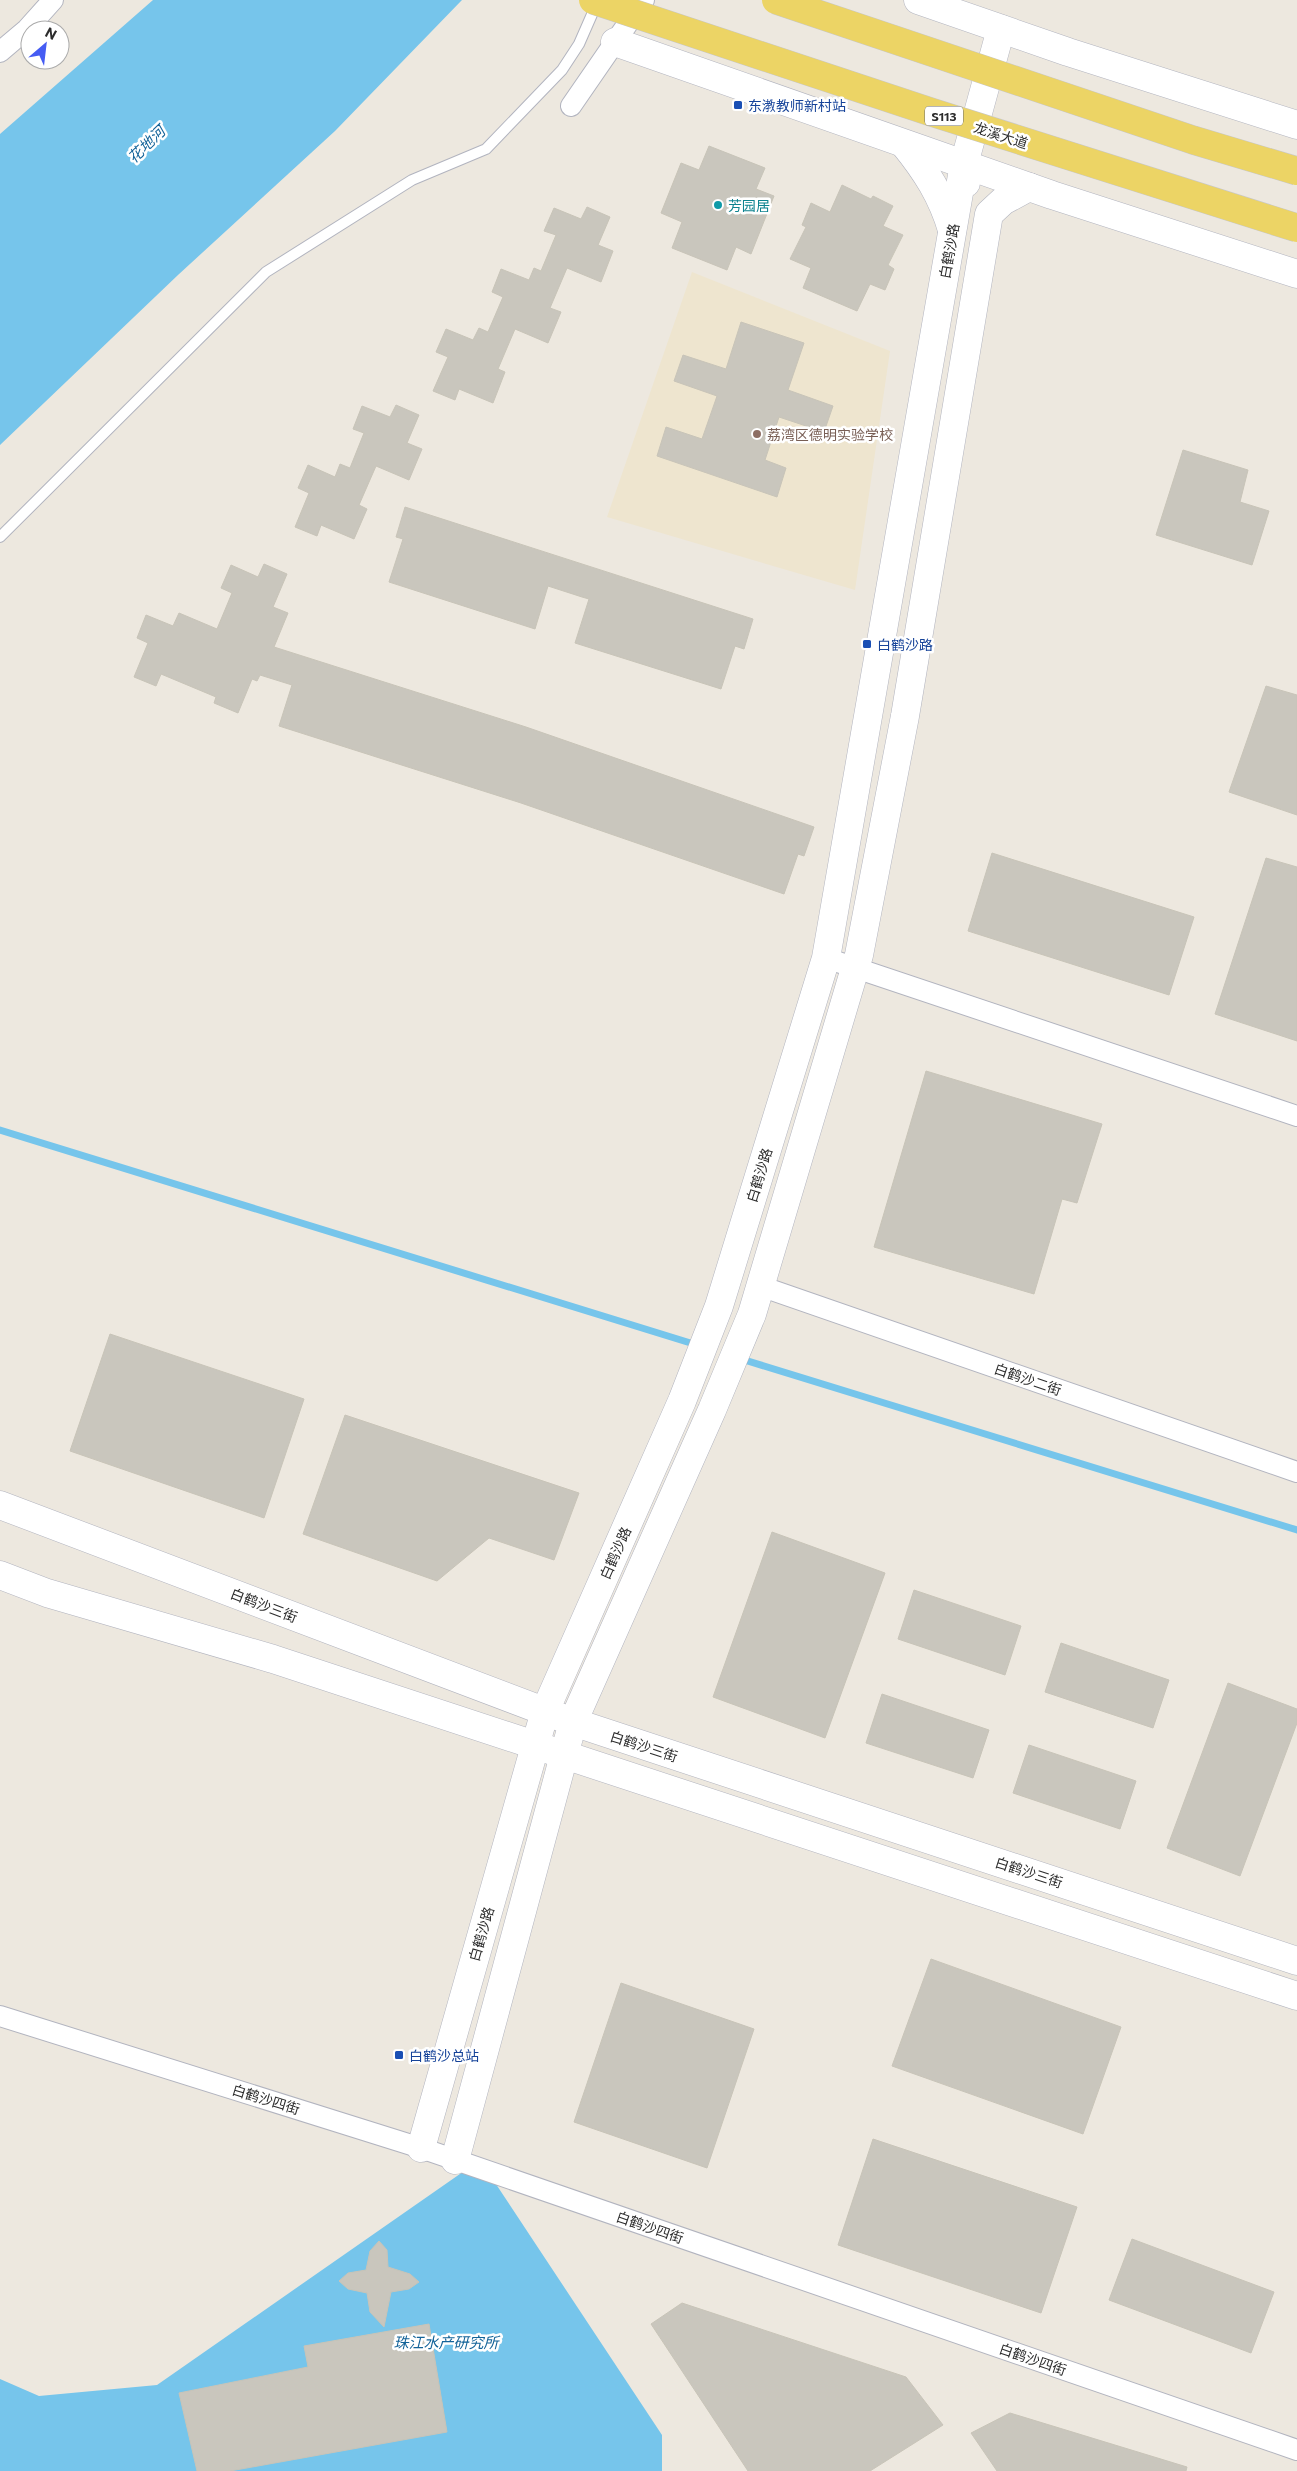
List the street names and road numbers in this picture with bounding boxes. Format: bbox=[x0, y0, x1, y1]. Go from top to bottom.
road number: S113 bbox=[925, 106, 963, 125]
street label: 龙溪大道 bbox=[972, 118, 1030, 152]
street label: 白鹤沙路 bbox=[936, 222, 962, 280]
street label: 白鹤沙路 bbox=[743, 1146, 775, 1204]
street label: 白鹤沙二街 bbox=[992, 1360, 1064, 1398]
street label: 白鹤沙路 bbox=[596, 1524, 634, 1582]
street label: 白鹤沙三街 bbox=[228, 1585, 300, 1625]
street label: 白鹤沙三街 bbox=[608, 1727, 680, 1765]
street label: 白鹤沙三街 bbox=[993, 1853, 1065, 1891]
street label: 白鹤沙路 bbox=[465, 1905, 497, 1963]
street label: 白鹤沙四街 bbox=[230, 2081, 302, 2117]
street label: 白鹤沙四街 bbox=[614, 2208, 686, 2246]
street label: 白鹤沙四街 bbox=[997, 2340, 1069, 2378]

